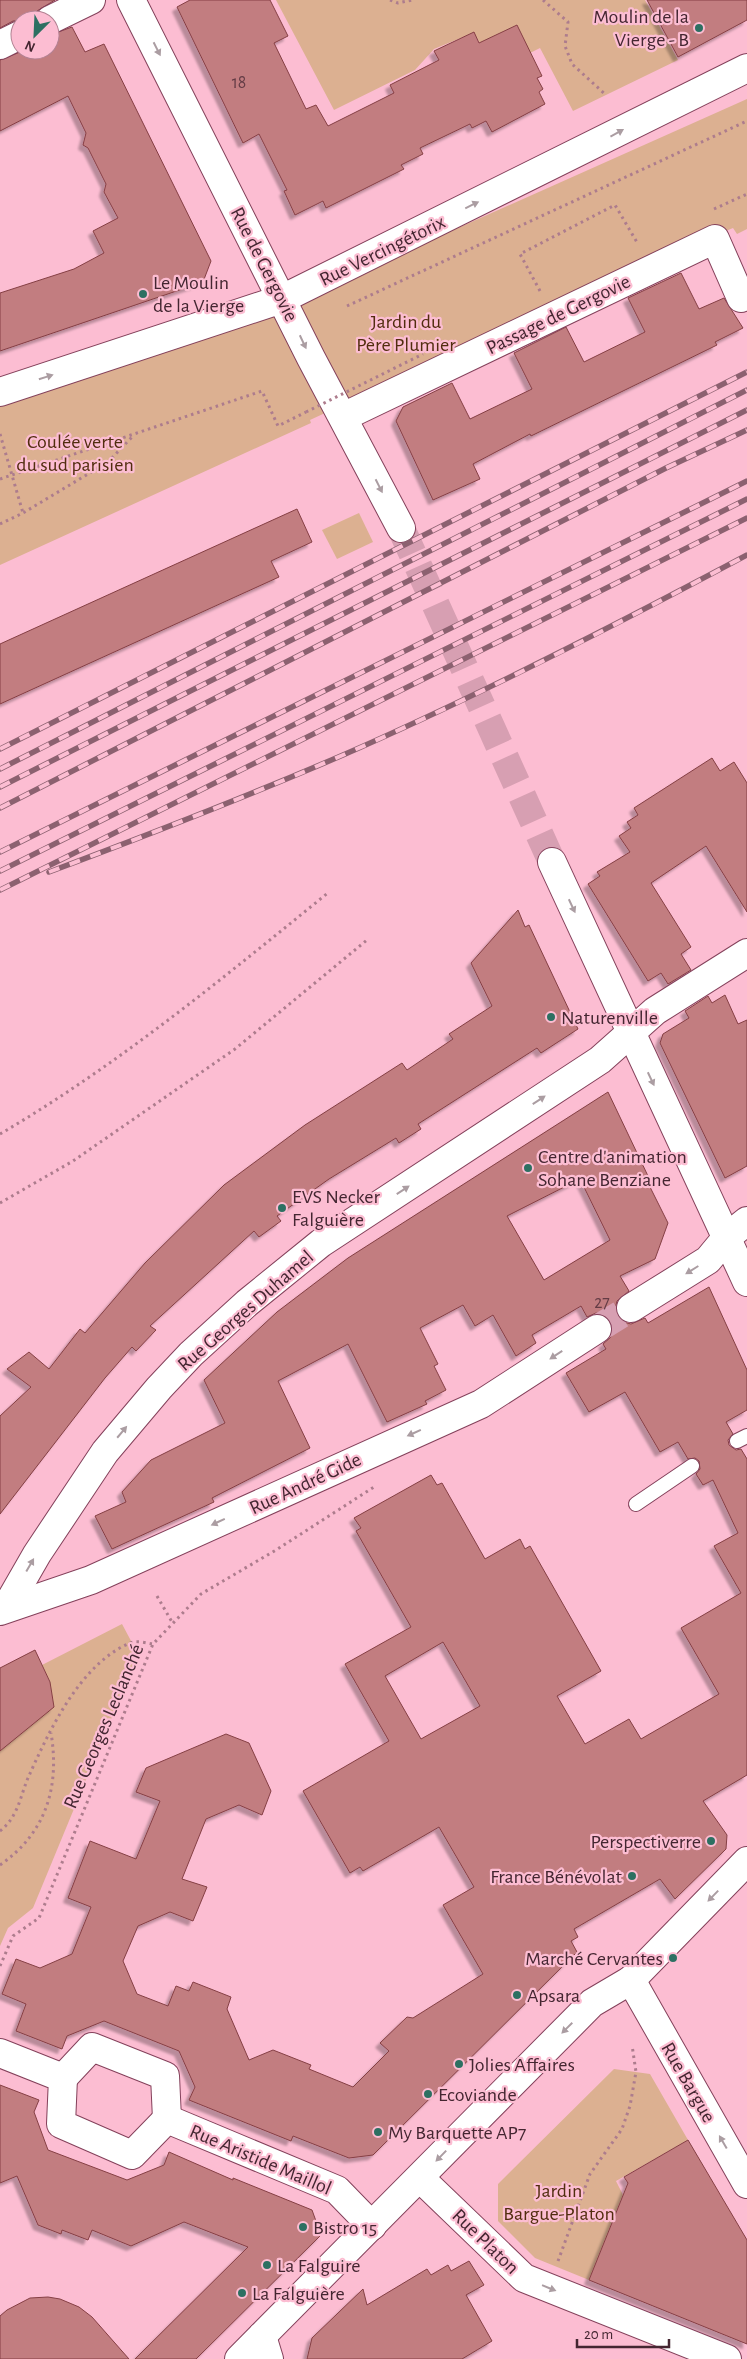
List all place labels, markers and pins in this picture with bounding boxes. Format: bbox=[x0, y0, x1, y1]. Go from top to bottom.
place label: Moulin de la Vierge - B bbox=[593, 7, 689, 50]
marker: Moulin de la Vierge - B bbox=[693, 22, 705, 34]
place label: Le Moulin de la Vierge bbox=[153, 273, 244, 316]
marker: Le Moulin de la Vierge bbox=[137, 288, 149, 300]
place label: Naturenville bbox=[561, 1008, 658, 1028]
marker: Naturenville bbox=[545, 1011, 557, 1023]
place label: Centre d'animation Sohane Benziane bbox=[538, 1147, 687, 1190]
marker: Centre d'animation Sohane Benziane bbox=[522, 1162, 534, 1174]
place label: EVS Necker Falguière bbox=[292, 1187, 381, 1230]
marker: EVS Necker Falguière bbox=[276, 1202, 288, 1214]
place label: Perspectiverre bbox=[591, 1832, 701, 1852]
marker: Perspectiverre bbox=[705, 1835, 717, 1847]
place label: France Bénévolat bbox=[490, 1867, 623, 1887]
marker: France Bénévolat bbox=[626, 1870, 638, 1882]
place label: Marché Cervantes bbox=[525, 1949, 663, 1969]
marker: Marché Cervantes bbox=[667, 1952, 679, 1964]
place label: Apsara bbox=[527, 1986, 580, 2006]
marker: Apsara bbox=[511, 1989, 523, 2001]
place label: Jolies Affaires bbox=[469, 2055, 575, 2075]
marker: Jolies Affaires bbox=[453, 2058, 465, 2070]
place label: Ecoviande bbox=[438, 2085, 517, 2105]
marker: Ecoviande bbox=[422, 2088, 434, 2100]
place label: My Barquette AP7 bbox=[388, 2123, 526, 2143]
marker: My Barquette AP7 bbox=[372, 2126, 384, 2138]
place label: Bistro 15 bbox=[313, 2218, 377, 2238]
marker: Bistro 15 bbox=[297, 2221, 309, 2233]
place label: La Falguire bbox=[277, 2256, 361, 2276]
marker: La Falguire bbox=[261, 2259, 273, 2271]
place label: La Falguière bbox=[252, 2284, 345, 2304]
marker: La Falguière bbox=[236, 2287, 248, 2299]

